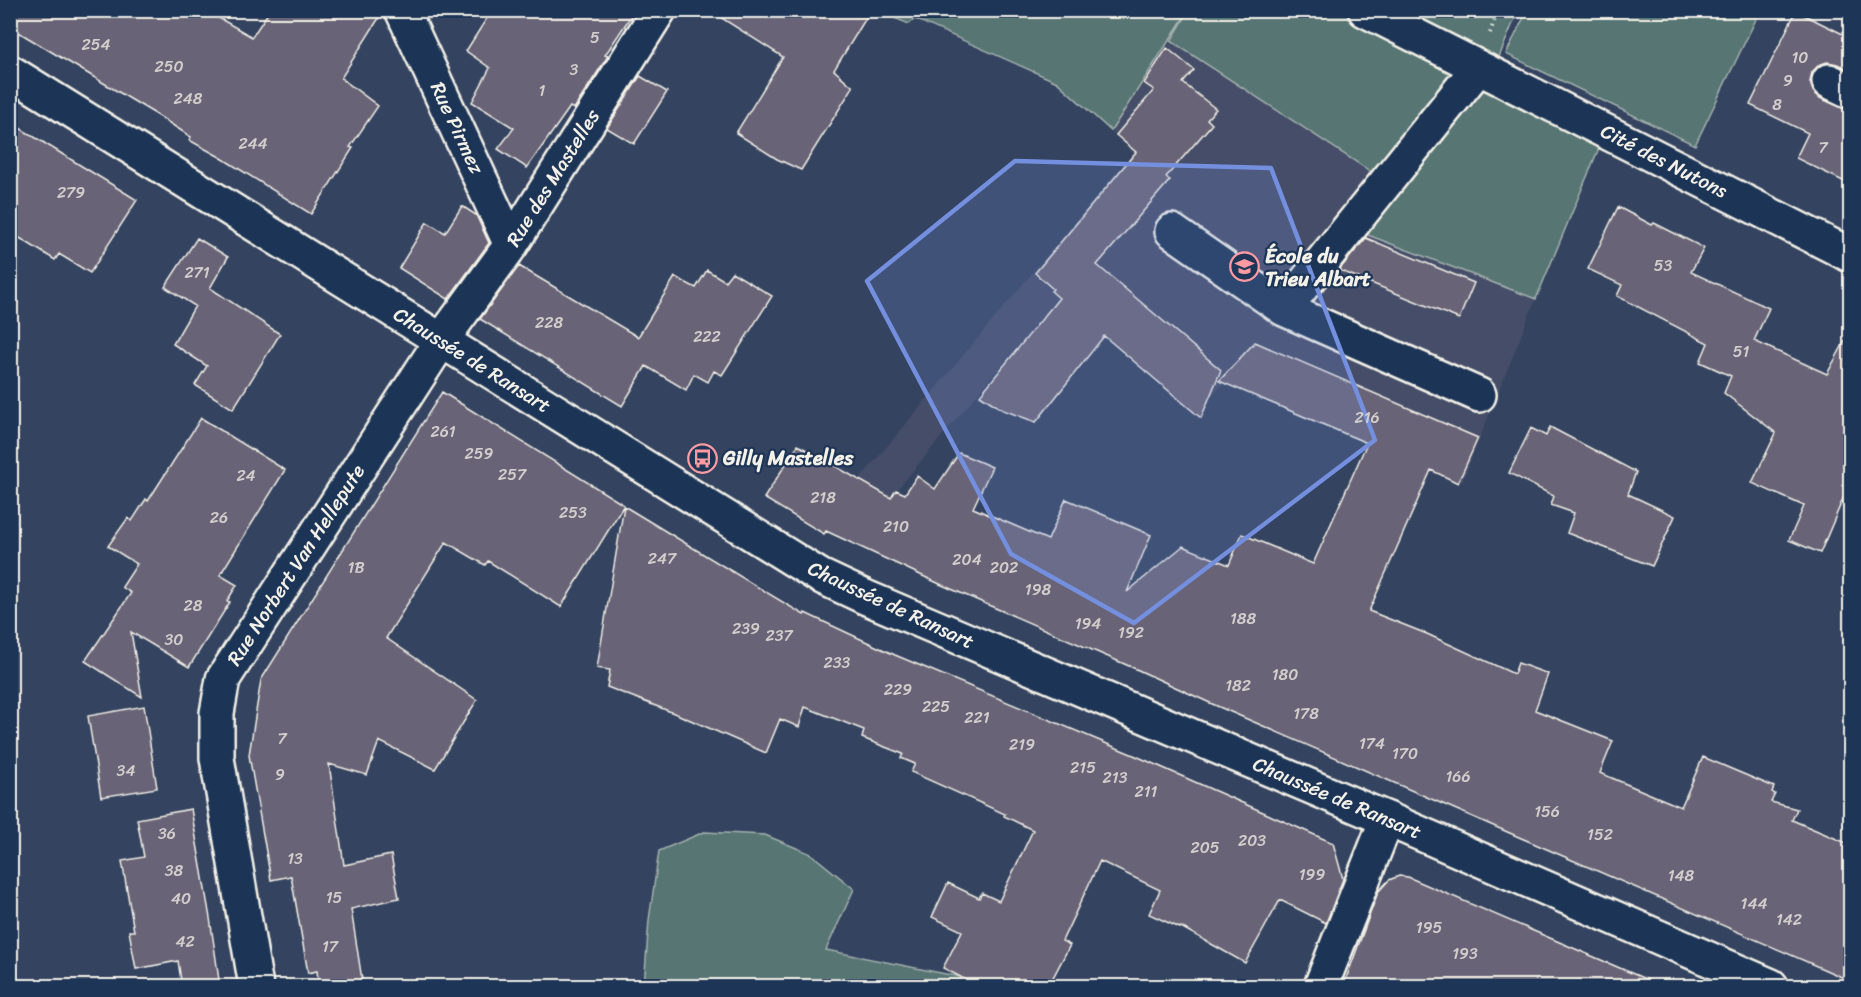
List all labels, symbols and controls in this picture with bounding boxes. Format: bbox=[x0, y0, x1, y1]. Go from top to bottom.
house number: 5 bbox=[590, 23, 600, 52]
house number: 254 bbox=[81, 30, 111, 59]
house number: 10 bbox=[1792, 43, 1808, 72]
house number: 250 bbox=[154, 52, 184, 81]
house number: 3 bbox=[570, 55, 579, 84]
house number: 9 bbox=[1783, 66, 1793, 95]
street label: Rue Pirmez bbox=[420, 76, 494, 181]
house number: 1 bbox=[539, 76, 546, 105]
house number: 248 bbox=[174, 84, 203, 113]
house number: 8 bbox=[1772, 90, 1782, 119]
street label: Rue des Mastelles bbox=[497, 102, 610, 254]
street label: Cité des Nutons bbox=[1594, 114, 1735, 208]
house number: 244 bbox=[238, 129, 268, 158]
house number: 7 bbox=[1818, 133, 1828, 162]
house number: 279 bbox=[57, 178, 85, 207]
place label: École du Trieu Albart bbox=[1265, 239, 1371, 297]
school or university icon: École du Trieu Albart bbox=[1228, 251, 1260, 283]
house number: 53 bbox=[1654, 251, 1672, 280]
house number: 271 bbox=[184, 258, 210, 287]
street label: Chaussée de Ransart bbox=[386, 297, 558, 423]
house number: 228 bbox=[535, 308, 563, 337]
house number: 222 bbox=[693, 322, 721, 351]
house number: 51 bbox=[1733, 337, 1749, 366]
house number: 216 bbox=[1354, 403, 1380, 432]
house number: 261 bbox=[430, 417, 456, 446]
house number: 259 bbox=[465, 439, 494, 468]
place label: Gilly Mastelles bbox=[722, 441, 854, 476]
bus stop icon: Gilly Mastelles bbox=[686, 442, 718, 474]
street label: Rue Norbert Van Hellepute bbox=[217, 457, 375, 673]
house number: 257 bbox=[498, 460, 527, 489]
house number: 24 bbox=[236, 461, 256, 490]
house number: 218 bbox=[810, 483, 836, 512]
house number: 253 bbox=[559, 498, 587, 527]
house number: 26 bbox=[210, 503, 228, 532]
house number: 210 bbox=[883, 512, 909, 541]
house number: 247 bbox=[648, 544, 677, 573]
house number: 204 bbox=[952, 545, 982, 574]
street label: Chaussée de Ransart bbox=[802, 551, 980, 659]
house number: 1B bbox=[348, 553, 364, 582]
house number: 202 bbox=[990, 553, 1018, 582]
house number: 198 bbox=[1025, 575, 1052, 604]
house number: 28 bbox=[184, 591, 203, 620]
house number: 188 bbox=[1230, 604, 1256, 633]
house number: 194 bbox=[1075, 609, 1101, 638]
house number: 239 bbox=[732, 614, 760, 643]
house number: 192 bbox=[1118, 618, 1144, 647]
house number: 237 bbox=[765, 621, 793, 650]
house number: 30 bbox=[165, 625, 183, 654]
house number: 233 bbox=[824, 648, 851, 677]
house number: 180 bbox=[1272, 660, 1298, 689]
house number: 182 bbox=[1225, 671, 1251, 700]
house number: 229 bbox=[884, 675, 912, 704]
house number: 225 bbox=[922, 692, 950, 721]
house number: 178 bbox=[1293, 699, 1319, 728]
house number: 221 bbox=[964, 703, 990, 732]
house number: 7 bbox=[277, 724, 287, 753]
house number: 174 bbox=[1359, 729, 1385, 758]
house number: 219 bbox=[1009, 730, 1035, 759]
house number: 170 bbox=[1392, 739, 1418, 768]
street label: Chaussée de Ransart bbox=[1247, 747, 1427, 849]
house number: 215 bbox=[1070, 753, 1096, 782]
house number: 34 bbox=[117, 756, 135, 785]
house number: 9 bbox=[275, 760, 285, 789]
house number: 166 bbox=[1445, 762, 1471, 791]
house number: 213 bbox=[1103, 763, 1128, 792]
house number: 211 bbox=[1135, 777, 1158, 806]
house number: 156 bbox=[1534, 797, 1560, 826]
house number: 36 bbox=[158, 819, 176, 848]
house number: 152 bbox=[1587, 820, 1613, 849]
house number: 203 bbox=[1238, 826, 1266, 855]
house number: 205 bbox=[1190, 833, 1220, 862]
house number: 13 bbox=[287, 844, 303, 873]
house number: 38 bbox=[165, 856, 184, 885]
house number: 199 bbox=[1299, 860, 1325, 889]
house number: 148 bbox=[1668, 861, 1695, 890]
house number: 15 bbox=[326, 883, 343, 912]
house number: 40 bbox=[171, 884, 191, 913]
house number: 144 bbox=[1741, 889, 1767, 918]
house number: 142 bbox=[1776, 905, 1802, 934]
house number: 195 bbox=[1416, 913, 1442, 942]
house number: 42 bbox=[175, 927, 195, 956]
house number: 17 bbox=[322, 932, 339, 961]
house number: 193 bbox=[1452, 939, 1478, 968]

